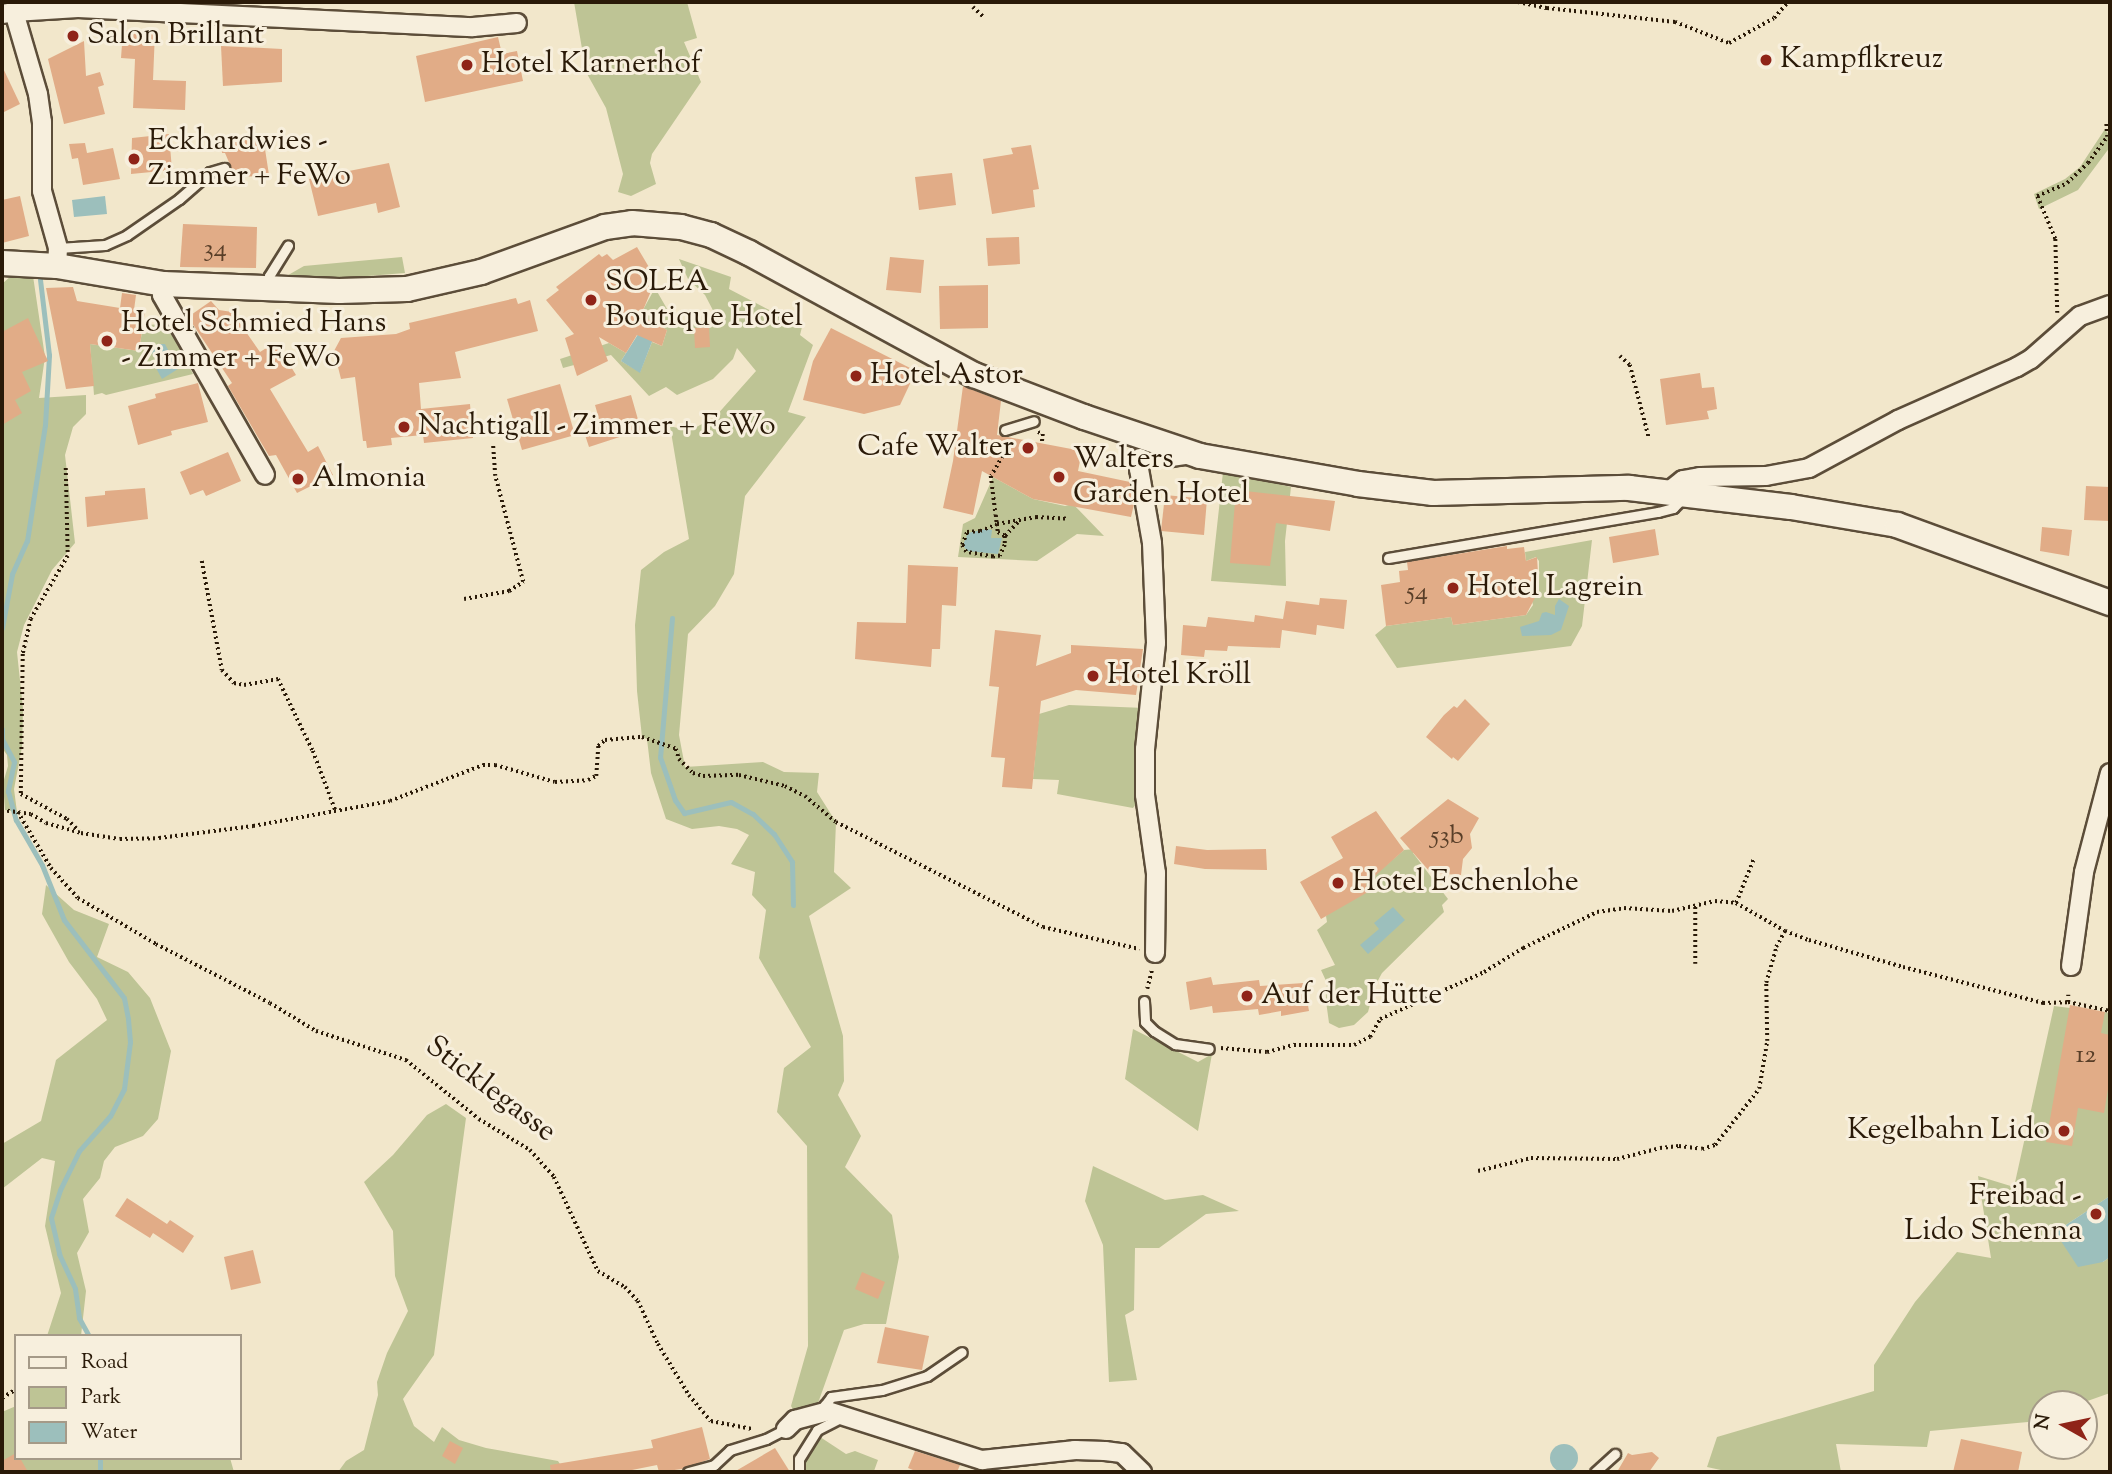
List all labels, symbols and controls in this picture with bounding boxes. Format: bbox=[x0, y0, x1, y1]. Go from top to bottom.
place label: Salon Brillant bbox=[87, 18, 264, 54]
marker: Salon Brillant bbox=[65, 28, 81, 44]
place label: Kampflkreuz bbox=[1780, 42, 1943, 78]
place label: Hotel Klarnerhof bbox=[481, 47, 701, 83]
marker: Kampflkreuz bbox=[1758, 52, 1774, 68]
marker: Hotel Klarnerhof bbox=[459, 57, 475, 73]
place label: Eckhardwies - Zimmer + FeWo bbox=[148, 124, 351, 194]
marker: Eckhardwies - Zimmer + FeWo bbox=[126, 151, 142, 167]
house number: 34 bbox=[203, 234, 227, 266]
place label: SOLEA Boutique Hotel bbox=[605, 265, 803, 336]
marker: SOLEA Boutique Hotel bbox=[583, 292, 599, 308]
place label: Hotel Schmied Hans - Zimmer + FeWo bbox=[121, 306, 386, 376]
marker: Hotel Schmied Hans - Zimmer + FeWo bbox=[99, 333, 115, 349]
place label: Hotel Astor bbox=[870, 358, 1023, 394]
marker: Hotel Astor bbox=[848, 368, 864, 384]
place label: Nachtigall - Zimmer + FeWo bbox=[418, 409, 776, 445]
marker: Nachtigall - Zimmer + FeWo bbox=[396, 419, 412, 435]
place label: Cafe Walter bbox=[857, 430, 1014, 466]
marker: Cafe Walter bbox=[1020, 440, 1036, 456]
place label: Walters Garden Hotel bbox=[1073, 442, 1249, 512]
place label: Almonia bbox=[312, 461, 426, 497]
marker: Walters Garden Hotel bbox=[1051, 469, 1067, 485]
marker: Almonia bbox=[290, 471, 306, 487]
place label: Hotel Lagrein bbox=[1467, 570, 1643, 606]
house number: 54 bbox=[1406, 577, 1428, 609]
marker: Hotel Lagrein bbox=[1445, 580, 1461, 596]
place label: Hotel Kröll bbox=[1107, 658, 1251, 694]
marker: Hotel Kröll bbox=[1085, 668, 1101, 684]
house number: 53b bbox=[1430, 821, 1464, 853]
place label: Hotel Eschenlohe bbox=[1352, 865, 1579, 901]
marker: Hotel Eschenlohe bbox=[1330, 875, 1346, 891]
place label: Auf der Hütte bbox=[1261, 978, 1442, 1014]
marker: Auf der Hütte bbox=[1239, 988, 1255, 1004]
street label: Sticklegasse bbox=[418, 1029, 562, 1151]
house number: 12 bbox=[2075, 1040, 2097, 1072]
place label: Kegelbahn Lido bbox=[1847, 1113, 2050, 1149]
marker: Kegelbahn Lido bbox=[2056, 1123, 2072, 1139]
place label: Freibad - Lido Schenna bbox=[1904, 1179, 2082, 1250]
marker: Freibad - Lido Schenna bbox=[2088, 1206, 2104, 1222]
legend bbox=[14, 1334, 242, 1460]
text: Road bbox=[81, 1348, 128, 1378]
text: Park bbox=[81, 1383, 121, 1413]
north arrow bbox=[2028, 1390, 2098, 1460]
text: N bbox=[2029, 1412, 2058, 1432]
text: Water bbox=[81, 1418, 137, 1448]

